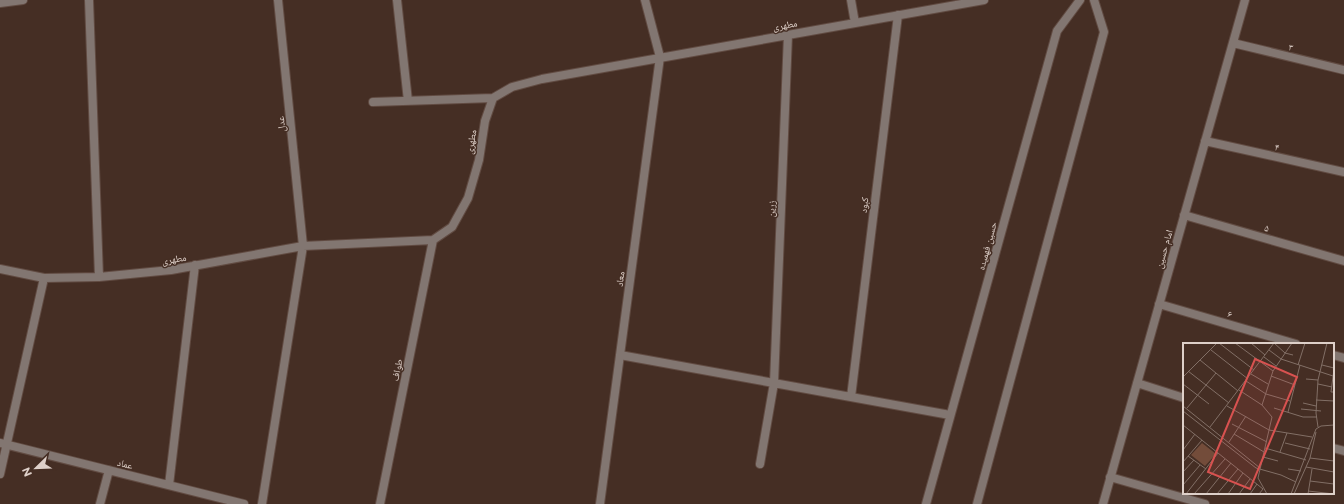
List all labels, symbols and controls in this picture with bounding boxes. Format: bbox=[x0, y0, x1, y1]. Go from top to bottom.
street label: مطهری bbox=[772, 16, 799, 34]
street label: ۳ bbox=[1287, 40, 1295, 54]
street label: عدل bbox=[274, 115, 288, 133]
street label: مطهری bbox=[463, 128, 479, 155]
street label: ۴ bbox=[1273, 140, 1281, 154]
street label: کبود bbox=[857, 196, 871, 214]
street label: زرین bbox=[764, 200, 778, 218]
street label: حسین فهمیده bbox=[974, 220, 1000, 272]
street label: ۵ bbox=[1263, 221, 1271, 235]
street label: امام حسین bbox=[1152, 228, 1177, 270]
street label: مطهری bbox=[161, 251, 188, 267]
street label: معاد bbox=[612, 270, 628, 288]
street label: ۶ bbox=[1226, 307, 1234, 321]
inset map bbox=[1183, 343, 1334, 494]
street label: طواف bbox=[389, 358, 406, 382]
north arrow bbox=[16, 448, 56, 488]
street label: عماد bbox=[116, 456, 134, 472]
text: N bbox=[19, 465, 35, 479]

